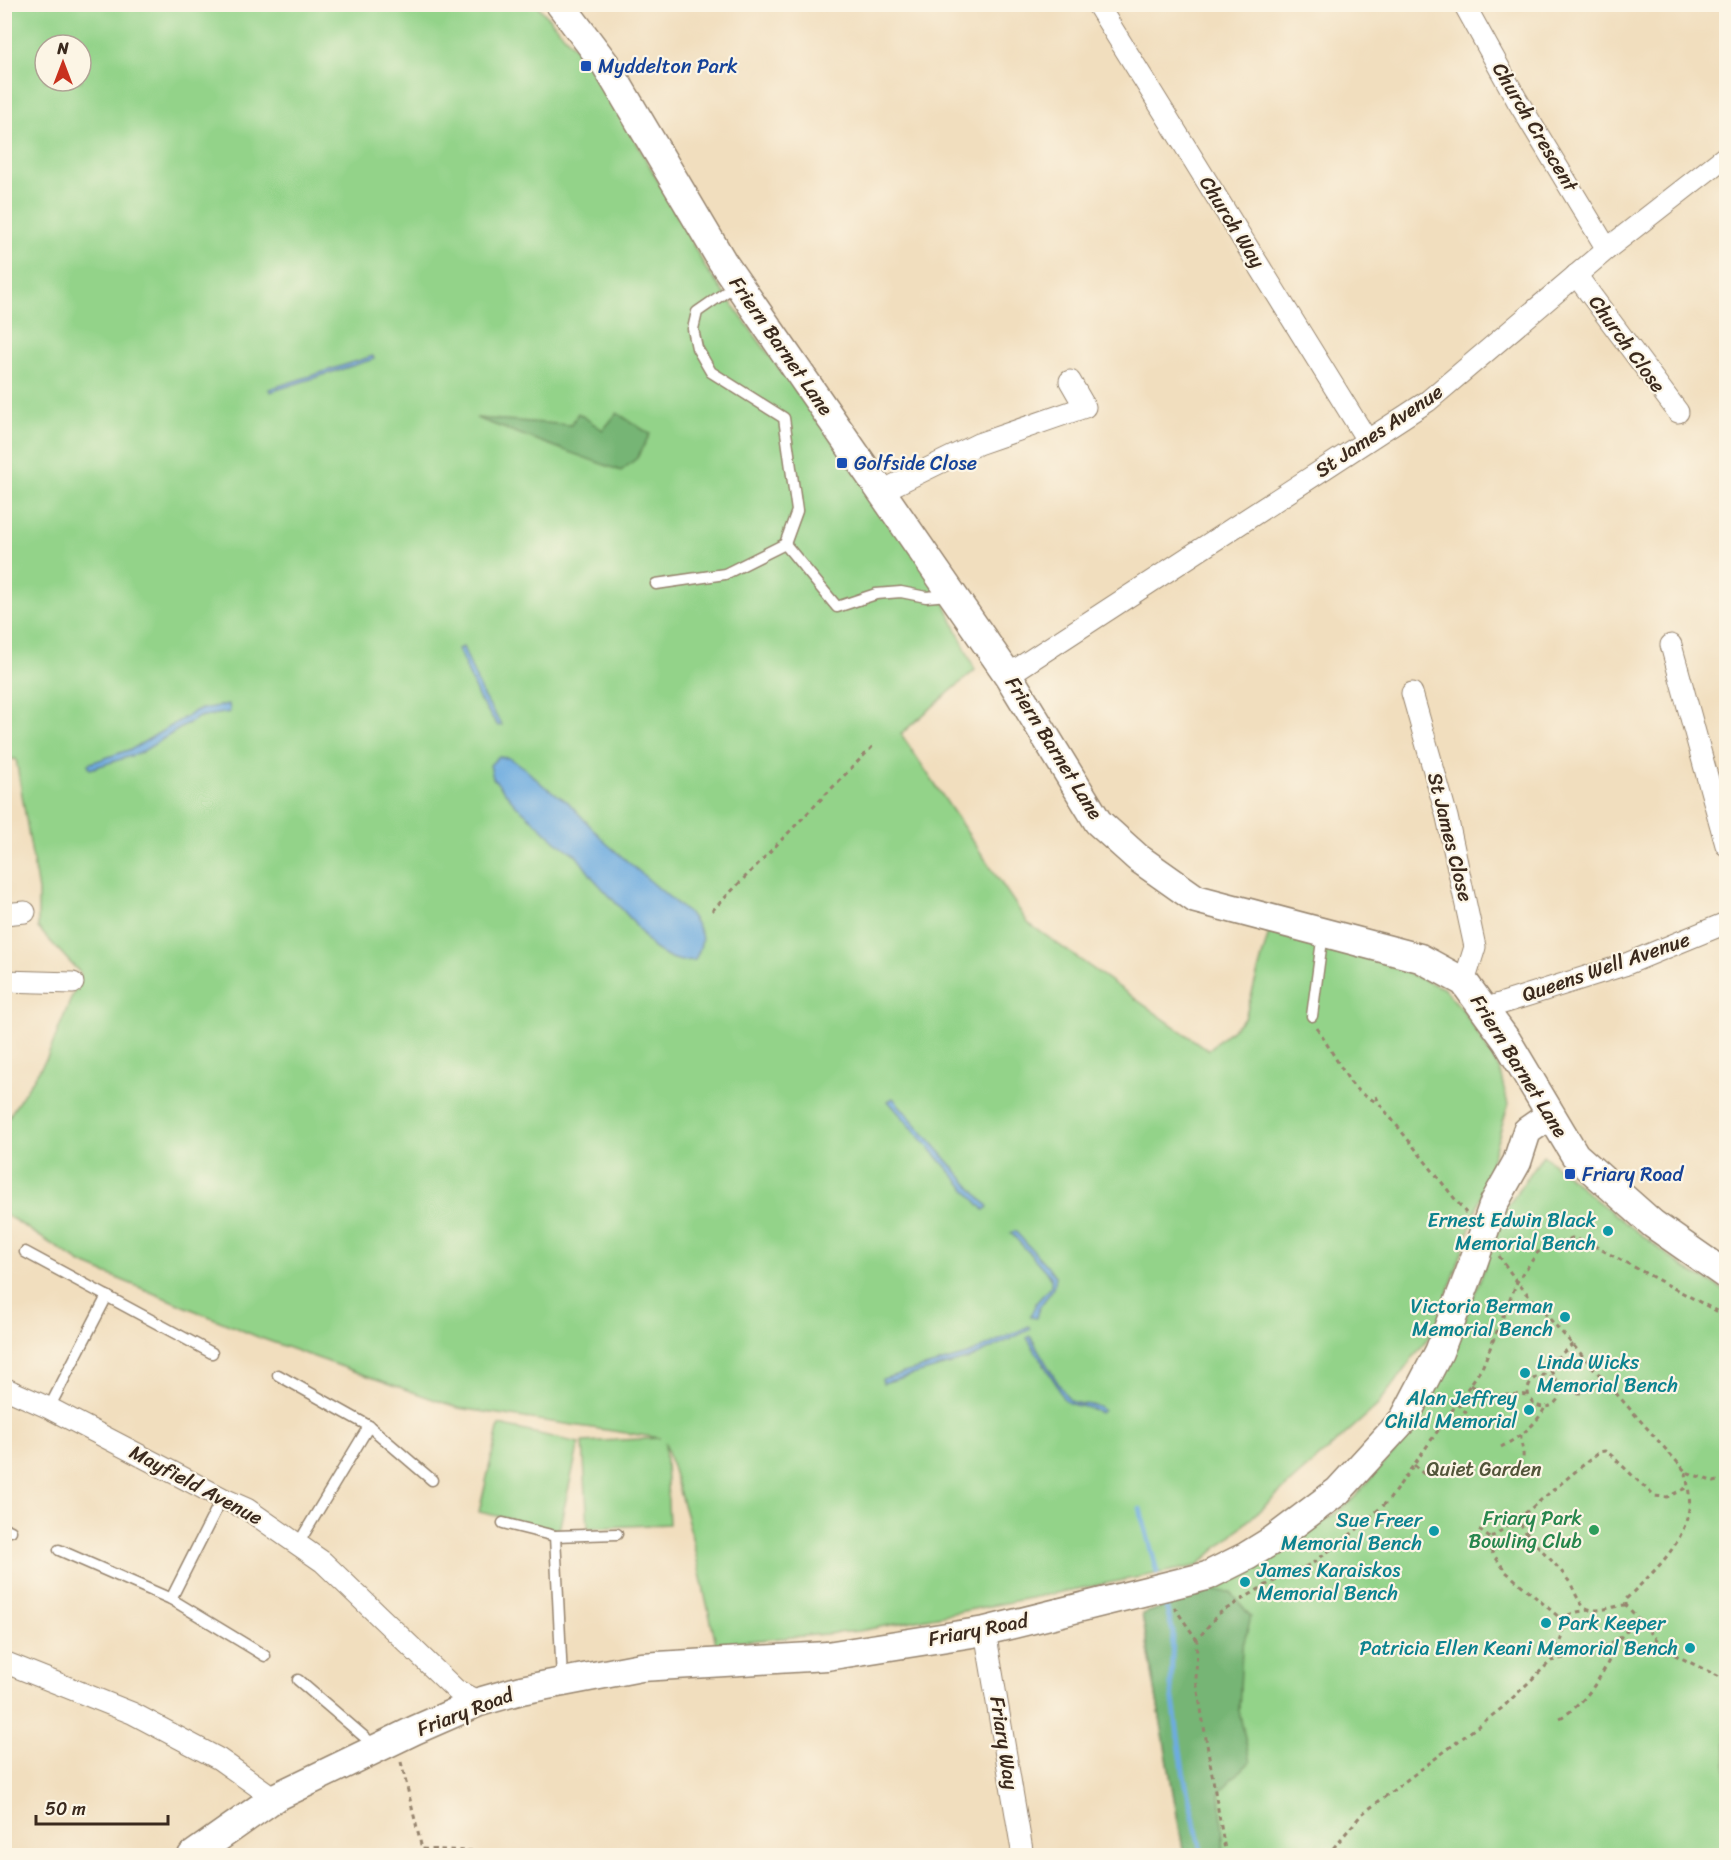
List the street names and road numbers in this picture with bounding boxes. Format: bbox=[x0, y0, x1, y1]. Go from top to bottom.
street label: Church Crescent bbox=[1482, 55, 1588, 199]
street label: Church Way bbox=[1190, 169, 1275, 276]
street label: Friern Barnet Lane bbox=[720, 269, 843, 424]
street label: Church Close bbox=[1579, 287, 1675, 401]
street label: St James Avenue bbox=[1308, 375, 1450, 487]
street label: Friern Barnet Lane bbox=[996, 669, 1112, 827]
street label: St James Close bbox=[1417, 769, 1483, 905]
street label: Queens Well Avenue bbox=[1517, 922, 1695, 1012]
street label: Friern Barnet Lane bbox=[1461, 987, 1577, 1145]
street label: Mayfield Avenue bbox=[123, 1435, 269, 1535]
street label: Friary Road bbox=[925, 1603, 1032, 1657]
street label: Friary Road bbox=[412, 1677, 520, 1746]
street label: Friary Way bbox=[979, 1694, 1029, 1793]

